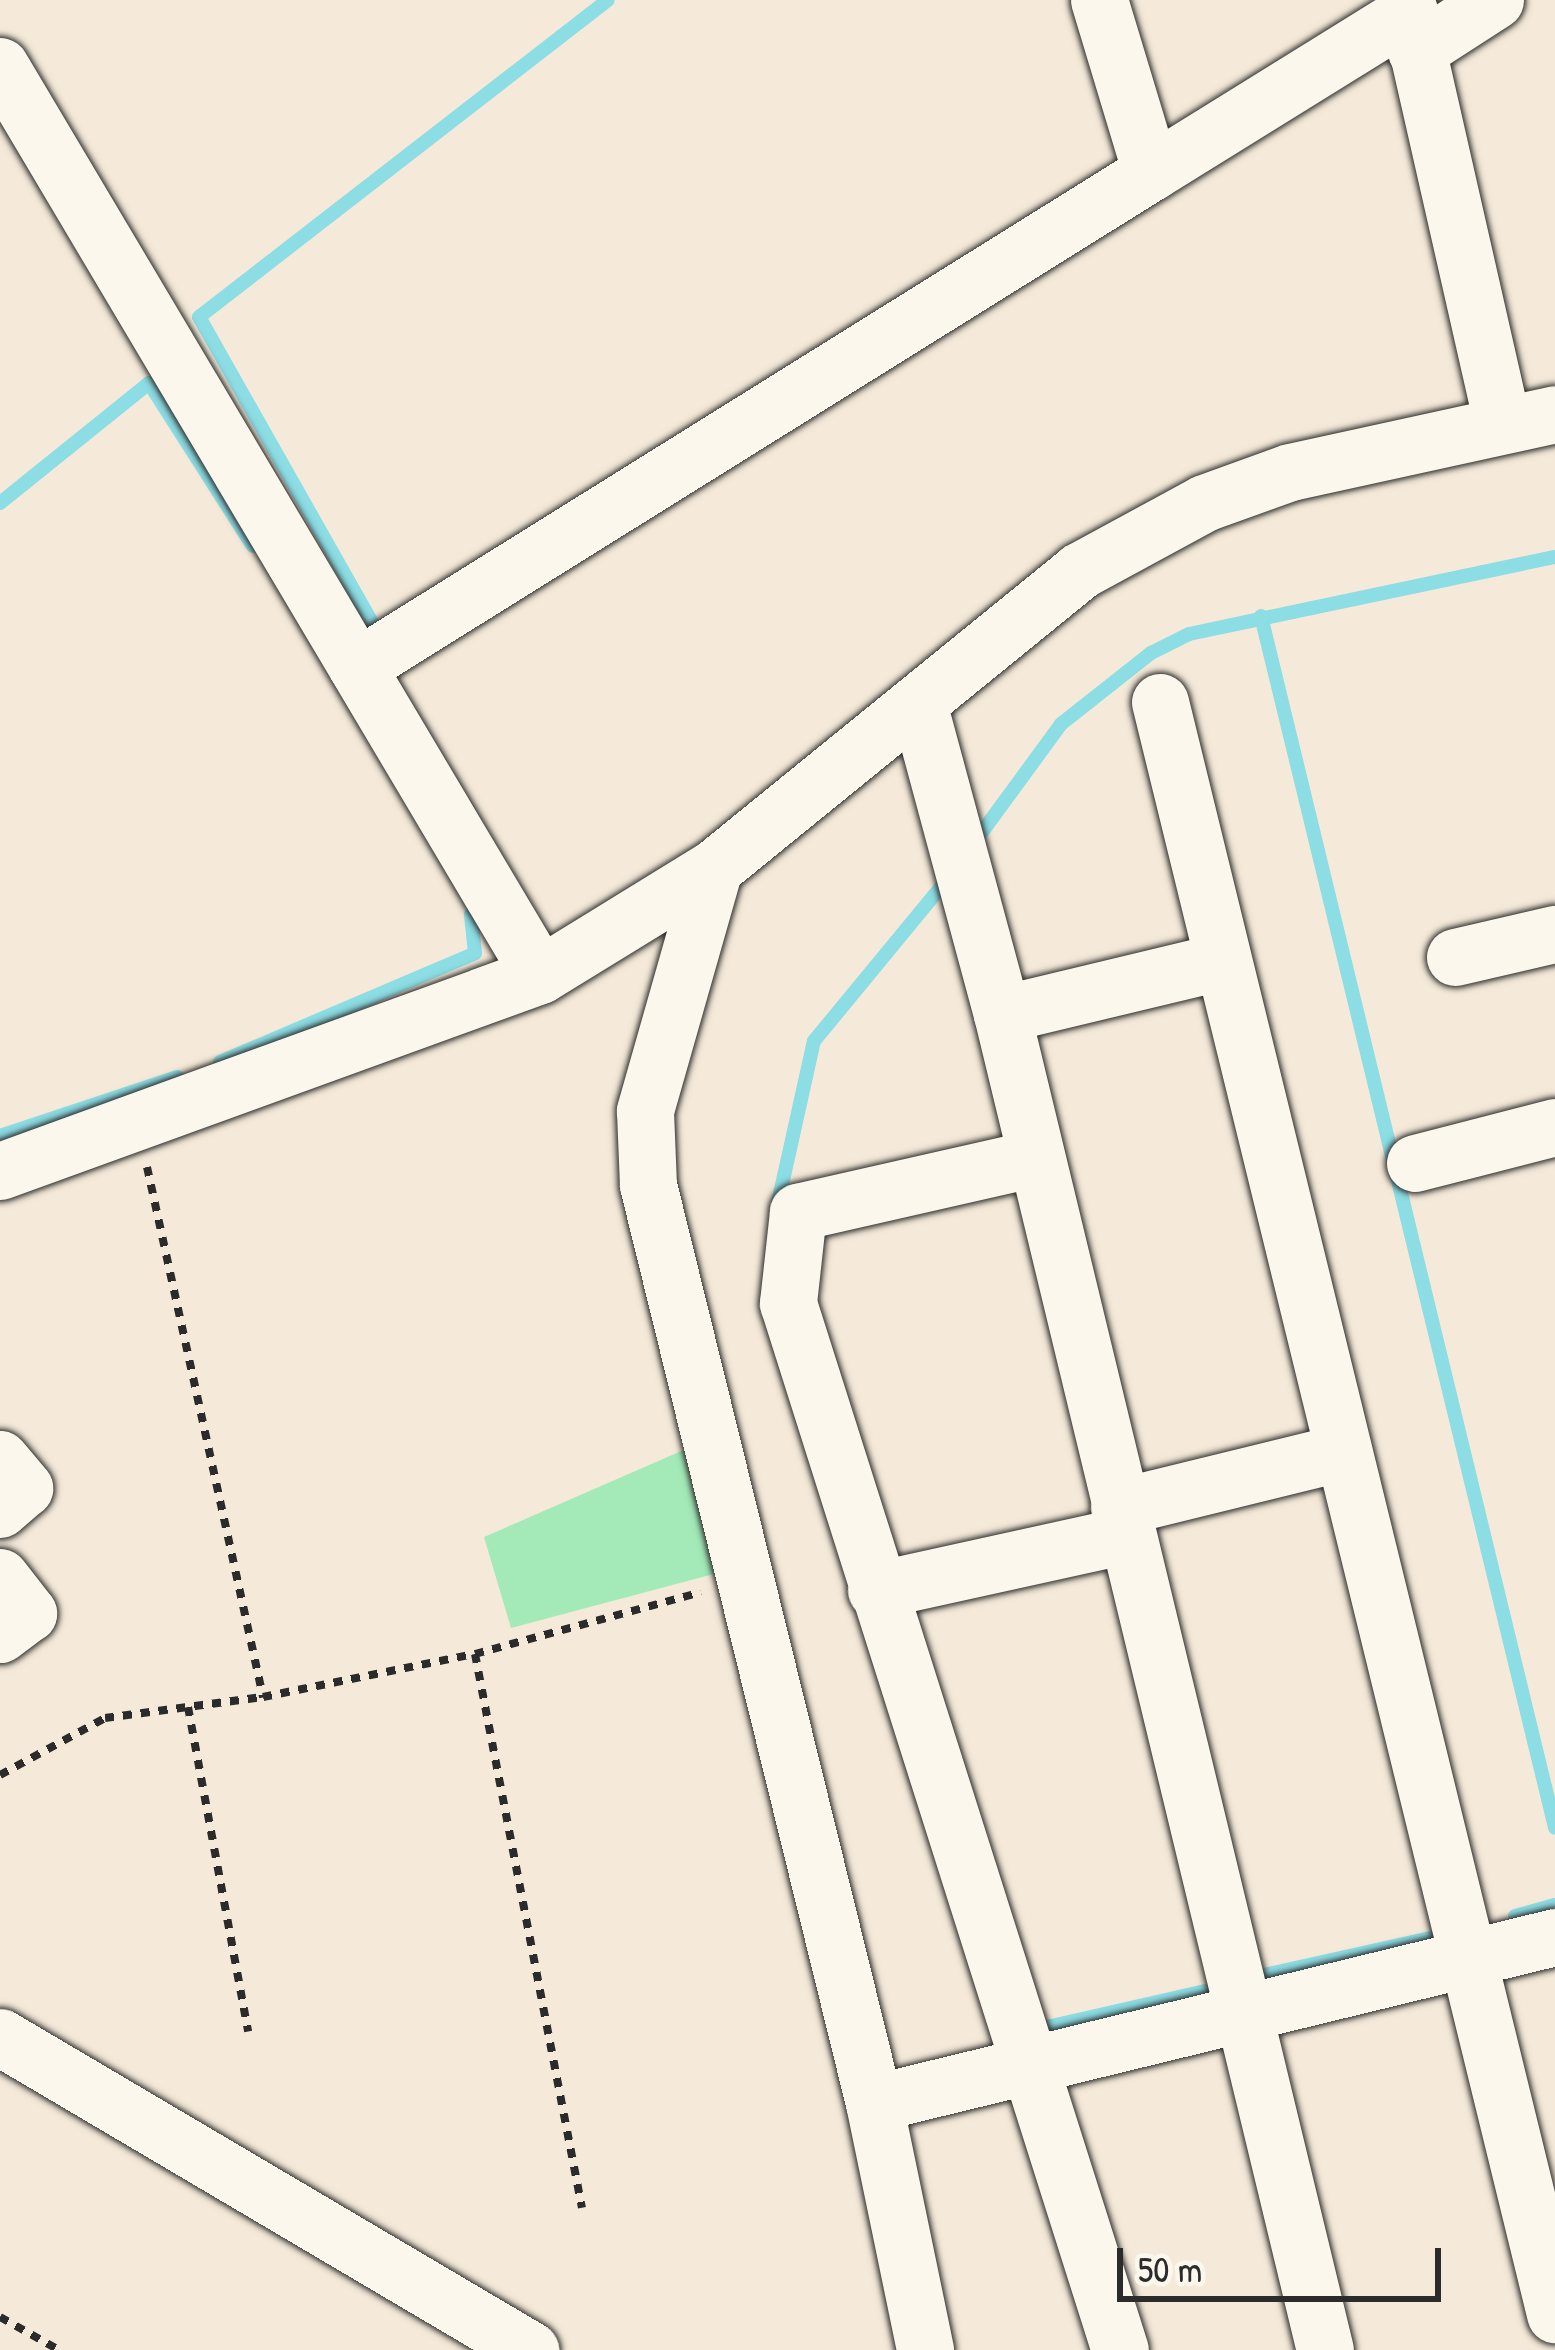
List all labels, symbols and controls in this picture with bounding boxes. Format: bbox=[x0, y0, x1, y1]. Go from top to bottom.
scale bar bbox=[1123, 2224, 1447, 2298]
text: 50 m bbox=[1138, 2244, 1202, 2293]

